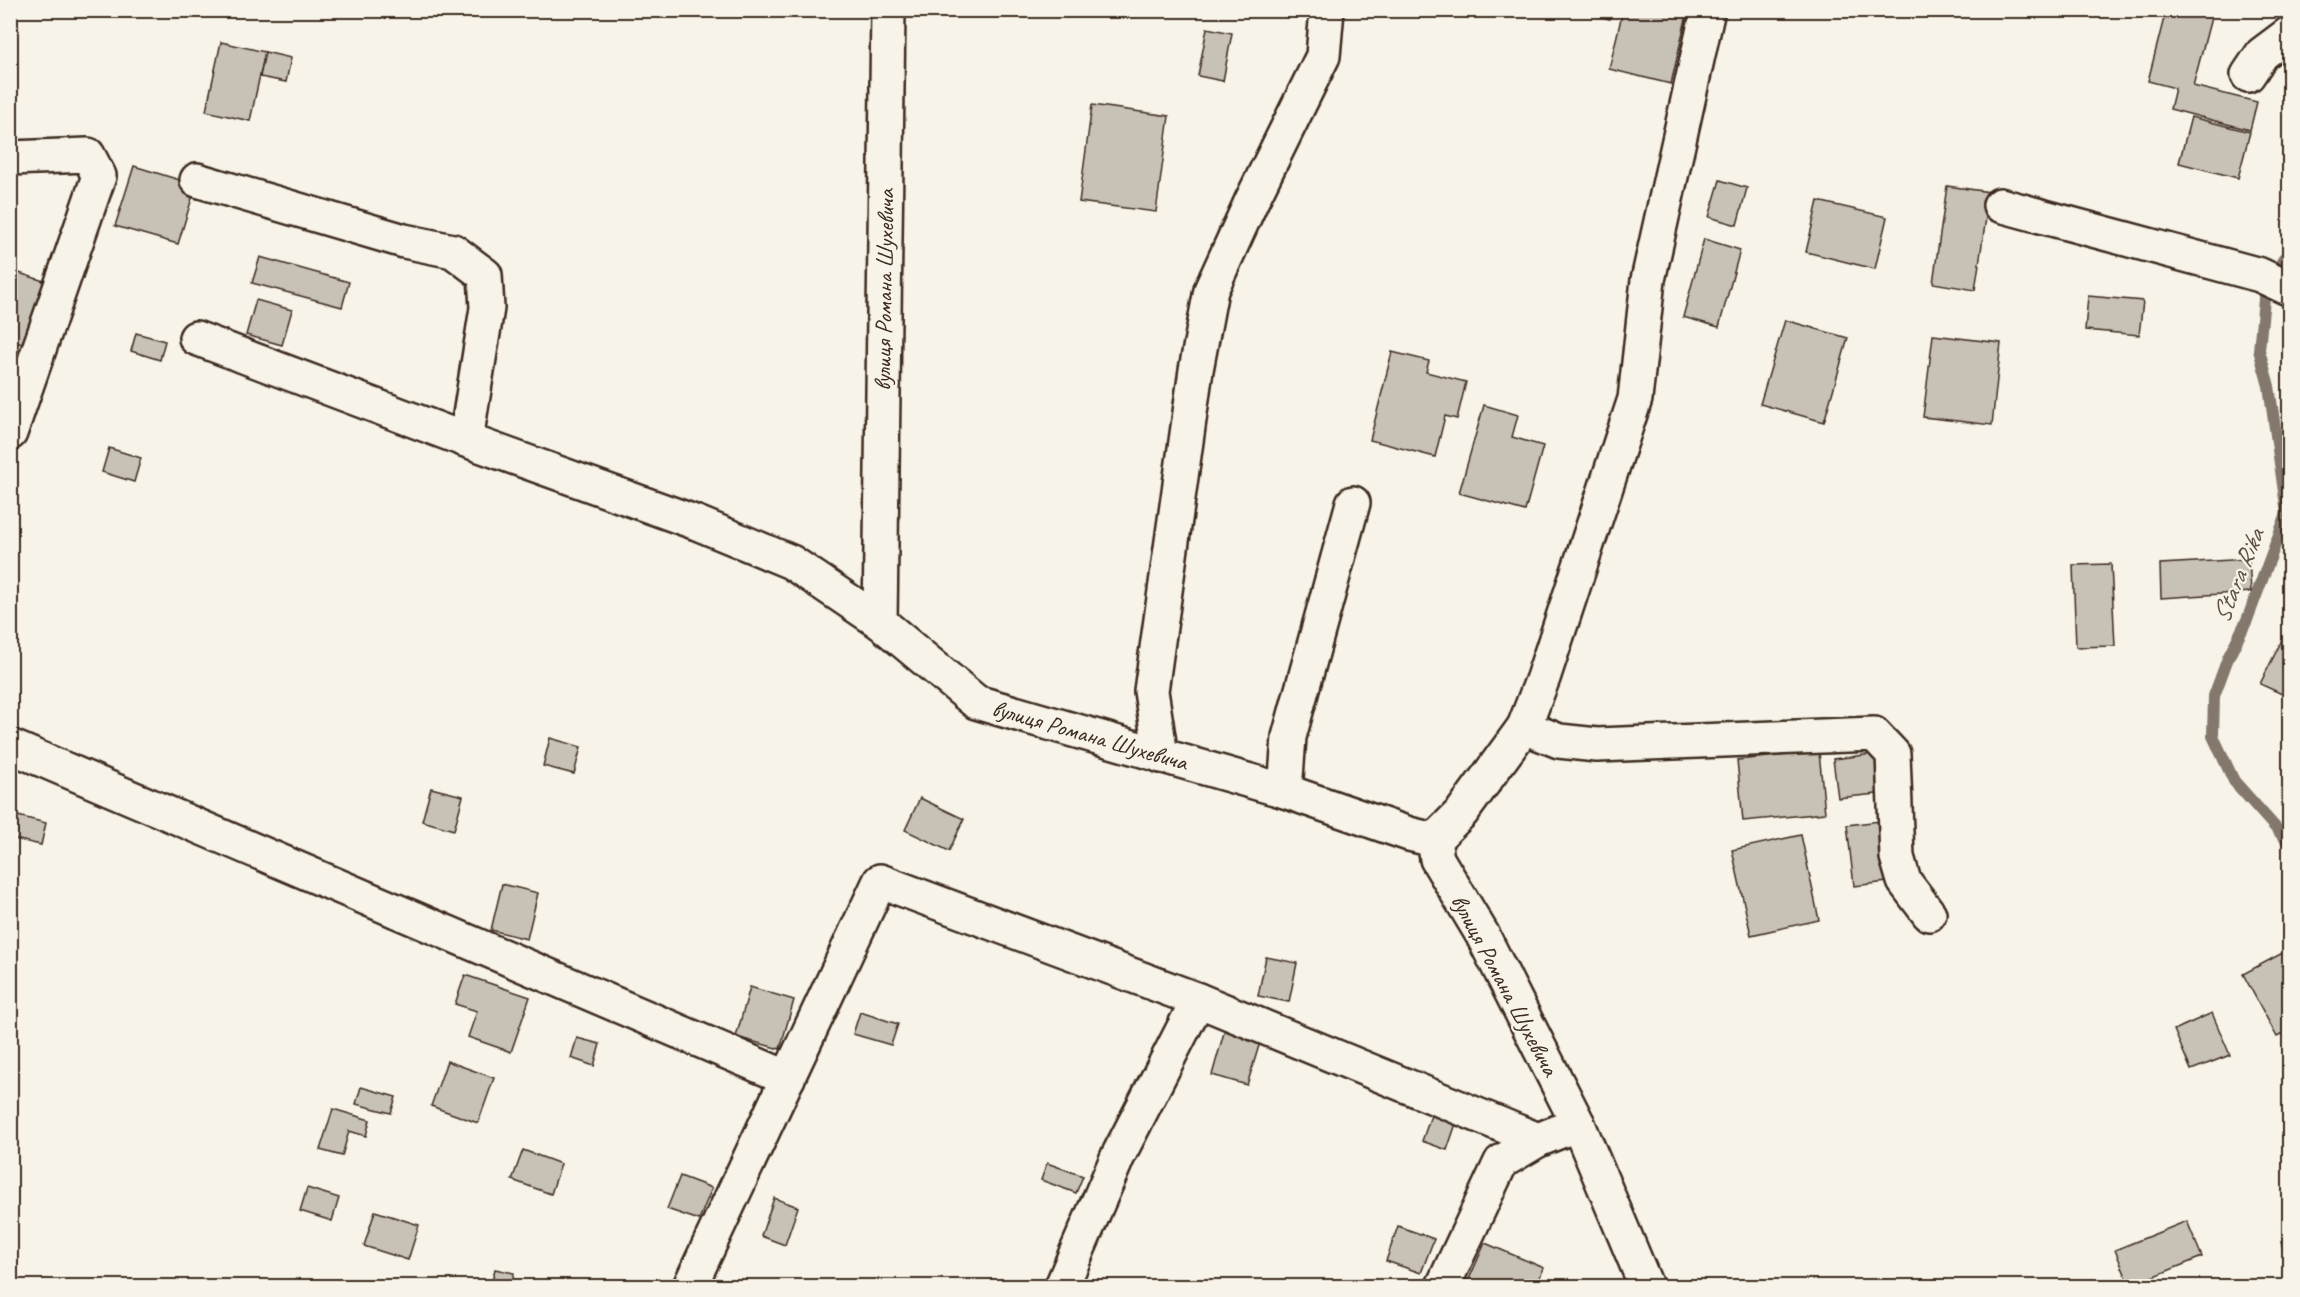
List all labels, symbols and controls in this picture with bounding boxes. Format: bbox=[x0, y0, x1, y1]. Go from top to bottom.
street label: вулиця Романа Шухевича bbox=[867, 187, 901, 391]
water label: Stara Rika bbox=[2204, 522, 2273, 628]
street label: вулиця Романа Шухевича bbox=[989, 693, 1193, 778]
street label: вулиця Романа Шухевича bbox=[1444, 889, 1566, 1082]

